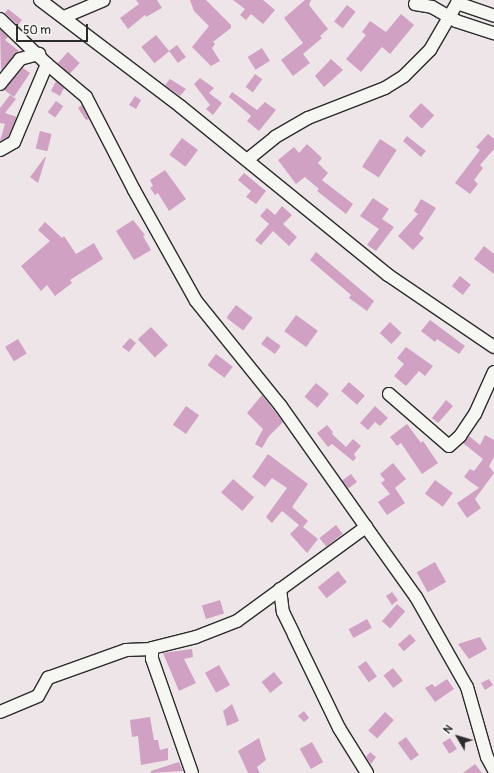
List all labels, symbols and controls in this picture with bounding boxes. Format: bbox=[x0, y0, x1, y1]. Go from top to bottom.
scale bar bbox=[18, 16, 90, 42]
text: 50 m bbox=[23, 23, 51, 38]
north arrow bbox=[438, 717, 478, 757]
text: N bbox=[441, 722, 456, 736]

